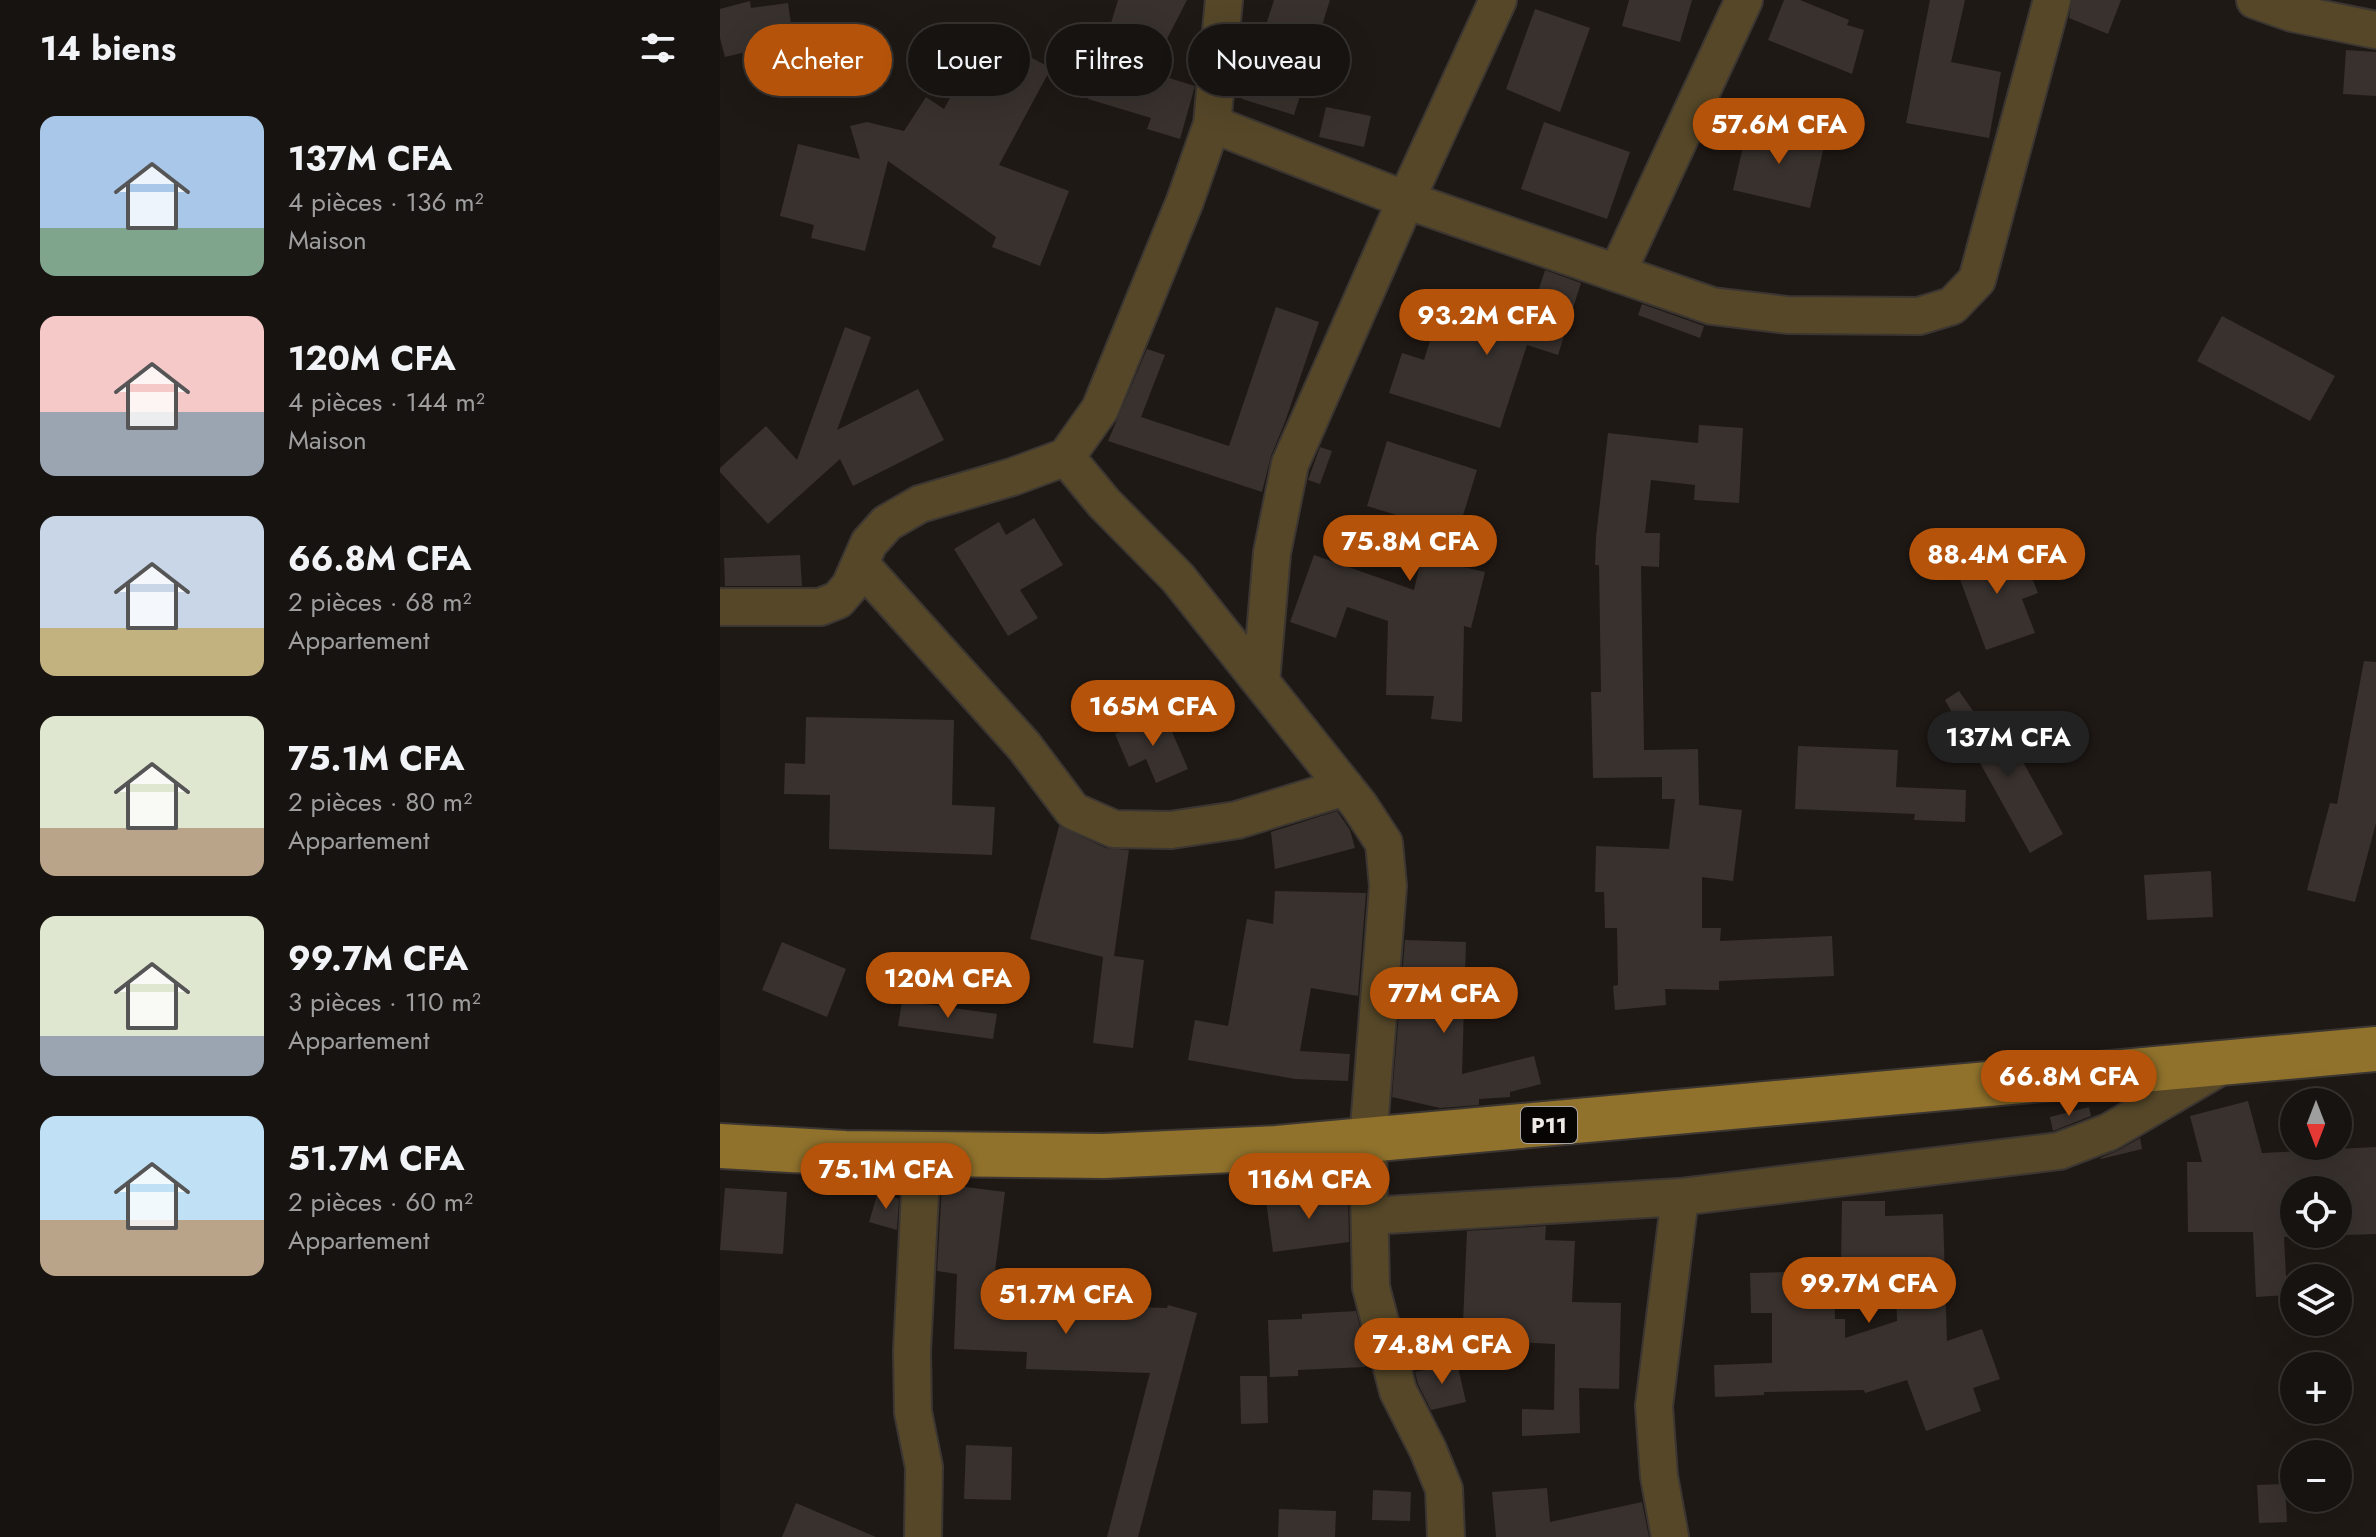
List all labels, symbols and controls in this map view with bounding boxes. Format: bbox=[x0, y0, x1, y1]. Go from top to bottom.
text: 14 biens bbox=[40, 24, 176, 73]
chip: Acheter bbox=[744, 24, 892, 96]
chip: Louer bbox=[908, 24, 1030, 96]
chip: Filtres bbox=[1046, 24, 1172, 96]
chip: Nouveau bbox=[1188, 24, 1350, 96]
icon: filters bbox=[636, 26, 680, 70]
pin: 57.6M CFA bbox=[1687, 98, 1871, 166]
text: 57.6M CFA bbox=[1711, 105, 1847, 143]
text: 137M CFA bbox=[288, 134, 452, 183]
icon: home bbox=[104, 148, 200, 244]
text: 4 pièces · 136 m² bbox=[288, 183, 484, 221]
text: Maison bbox=[288, 221, 367, 259]
pin: 93.2M CFA bbox=[1395, 289, 1579, 357]
text: 93.2M CFA bbox=[1417, 296, 1557, 334]
text: 120M CFA bbox=[288, 334, 456, 383]
icon: home bbox=[104, 348, 200, 444]
text: 4 pièces · 144 m² bbox=[288, 383, 485, 421]
text: Maison bbox=[288, 421, 367, 459]
pin: 75.8M CFA bbox=[1318, 515, 1502, 583]
text: 75.8M CFA bbox=[1341, 522, 1479, 560]
pin: 88.4M CFA bbox=[1905, 528, 2089, 596]
text: 66.8M CFA bbox=[288, 534, 472, 583]
text: 88.4M CFA bbox=[1927, 535, 2067, 573]
icon: home bbox=[104, 548, 200, 644]
text: 2 pièces · 68 m² bbox=[288, 583, 472, 621]
text: Appartement bbox=[288, 621, 429, 659]
pin: 165M CFA bbox=[1070, 680, 1236, 748]
text: 165M CFA bbox=[1089, 687, 1217, 725]
pin: 137M CFA bbox=[1925, 711, 2091, 779]
text: 137M CFA bbox=[1945, 718, 2071, 756]
text: 75.1M CFA bbox=[288, 734, 464, 783]
icon: home bbox=[104, 748, 200, 844]
text: 2 pièces · 80 m² bbox=[288, 783, 472, 821]
text: Appartement bbox=[288, 821, 429, 859]
text: 99.7M CFA bbox=[288, 934, 468, 983]
icon: home bbox=[104, 948, 200, 1044]
pin: 120M CFA bbox=[865, 952, 1031, 1020]
text: 120M CFA bbox=[884, 959, 1012, 997]
pin: 77M CFA bbox=[1370, 967, 1518, 1035]
text: 77M CFA bbox=[1388, 974, 1500, 1012]
text: 3 pièces · 110 m² bbox=[288, 983, 481, 1021]
text: Appartement bbox=[288, 1021, 429, 1059]
pin: 66.8M CFA bbox=[1977, 1050, 2161, 1118]
text: 66.8M CFA bbox=[1999, 1057, 2139, 1095]
north arrow bbox=[2280, 1088, 2352, 1160]
map controls bbox=[2280, 1088, 2352, 1512]
road number: P11 bbox=[1521, 1107, 1577, 1143]
text: 51.7M CFA bbox=[288, 1134, 464, 1183]
pin: 75.1M CFA bbox=[794, 1143, 978, 1211]
icon: home bbox=[104, 1148, 200, 1244]
text: 75.1M CFA bbox=[819, 1150, 953, 1188]
pin: 116M CFA bbox=[1226, 1153, 1392, 1221]
text: 116M CFA bbox=[1247, 1160, 1371, 1198]
button: locate bbox=[2280, 1176, 2352, 1248]
text: 2 pièces · 60 m² bbox=[288, 1183, 473, 1221]
text: Appartement bbox=[288, 1221, 429, 1259]
pin: 99.7M CFA bbox=[1777, 1257, 1961, 1325]
text: 99.7M CFA bbox=[1800, 1264, 1938, 1302]
button: layers bbox=[2280, 1264, 2352, 1336]
pin: 51.7M CFA bbox=[974, 1268, 1158, 1336]
text: 51.7M CFA bbox=[999, 1275, 1133, 1313]
pin: 74.8M CFA bbox=[1350, 1318, 1534, 1386]
text: 74.8M CFA bbox=[1372, 1325, 1512, 1363]
button: + bbox=[2280, 1352, 2352, 1424]
button: − bbox=[2280, 1440, 2352, 1512]

